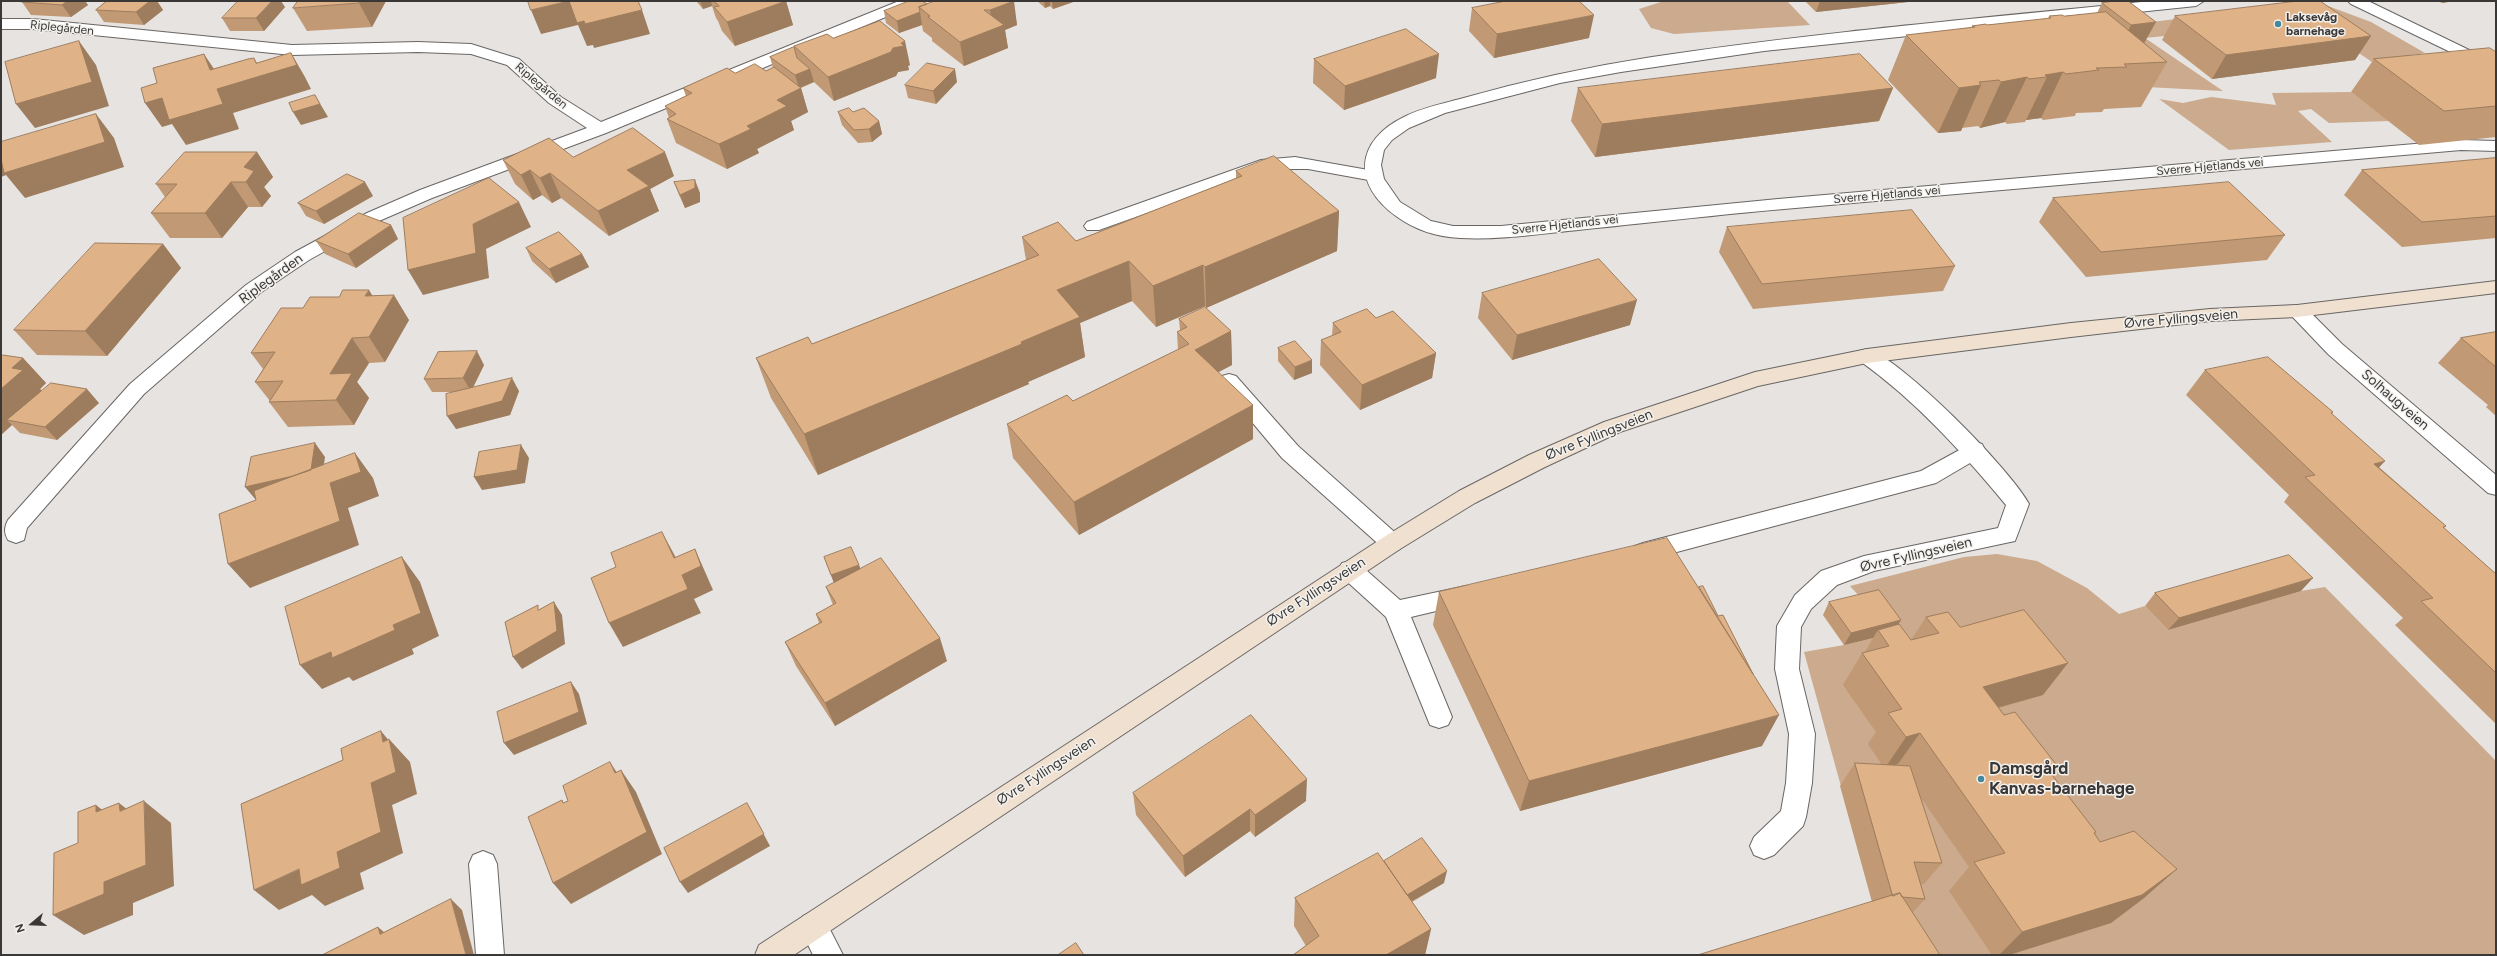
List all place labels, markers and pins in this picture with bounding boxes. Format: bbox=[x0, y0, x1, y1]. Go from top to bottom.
place label: Laksevåg barnehage bbox=[2286, 10, 2345, 38]
marker: Laksevåg barnehage bbox=[2273, 19, 2283, 29]
place label: Damsgård Kanvas-barnehage bbox=[1989, 759, 2134, 799]
marker: Damsgård Kanvas-barnehage bbox=[1976, 774, 1986, 784]

